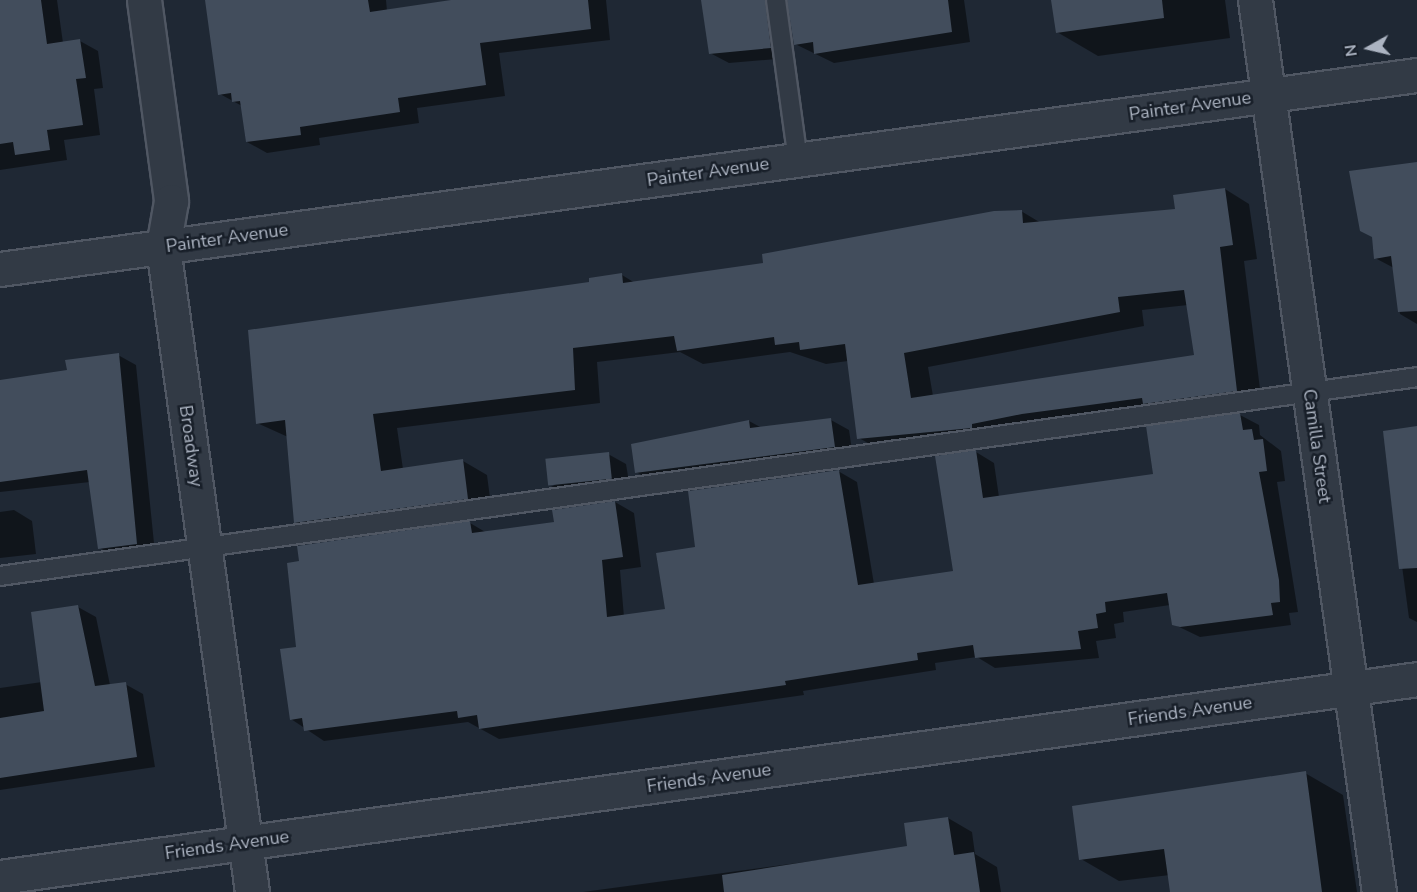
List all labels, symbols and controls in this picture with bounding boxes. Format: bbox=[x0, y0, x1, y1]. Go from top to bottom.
north arrow bbox=[1339, 18, 1399, 78]
text: N bbox=[1339, 43, 1363, 58]
street label: Painter Avenue bbox=[1128, 87, 1252, 125]
street label: Painter Avenue bbox=[646, 153, 770, 191]
street label: Painter Avenue bbox=[165, 219, 289, 257]
street label: Camilla Street bbox=[1298, 388, 1336, 504]
street label: Broadway bbox=[175, 404, 207, 488]
street label: Friends Avenue bbox=[1127, 692, 1253, 730]
street label: Friends Avenue bbox=[646, 759, 772, 797]
street label: Friends Avenue bbox=[164, 826, 290, 864]

